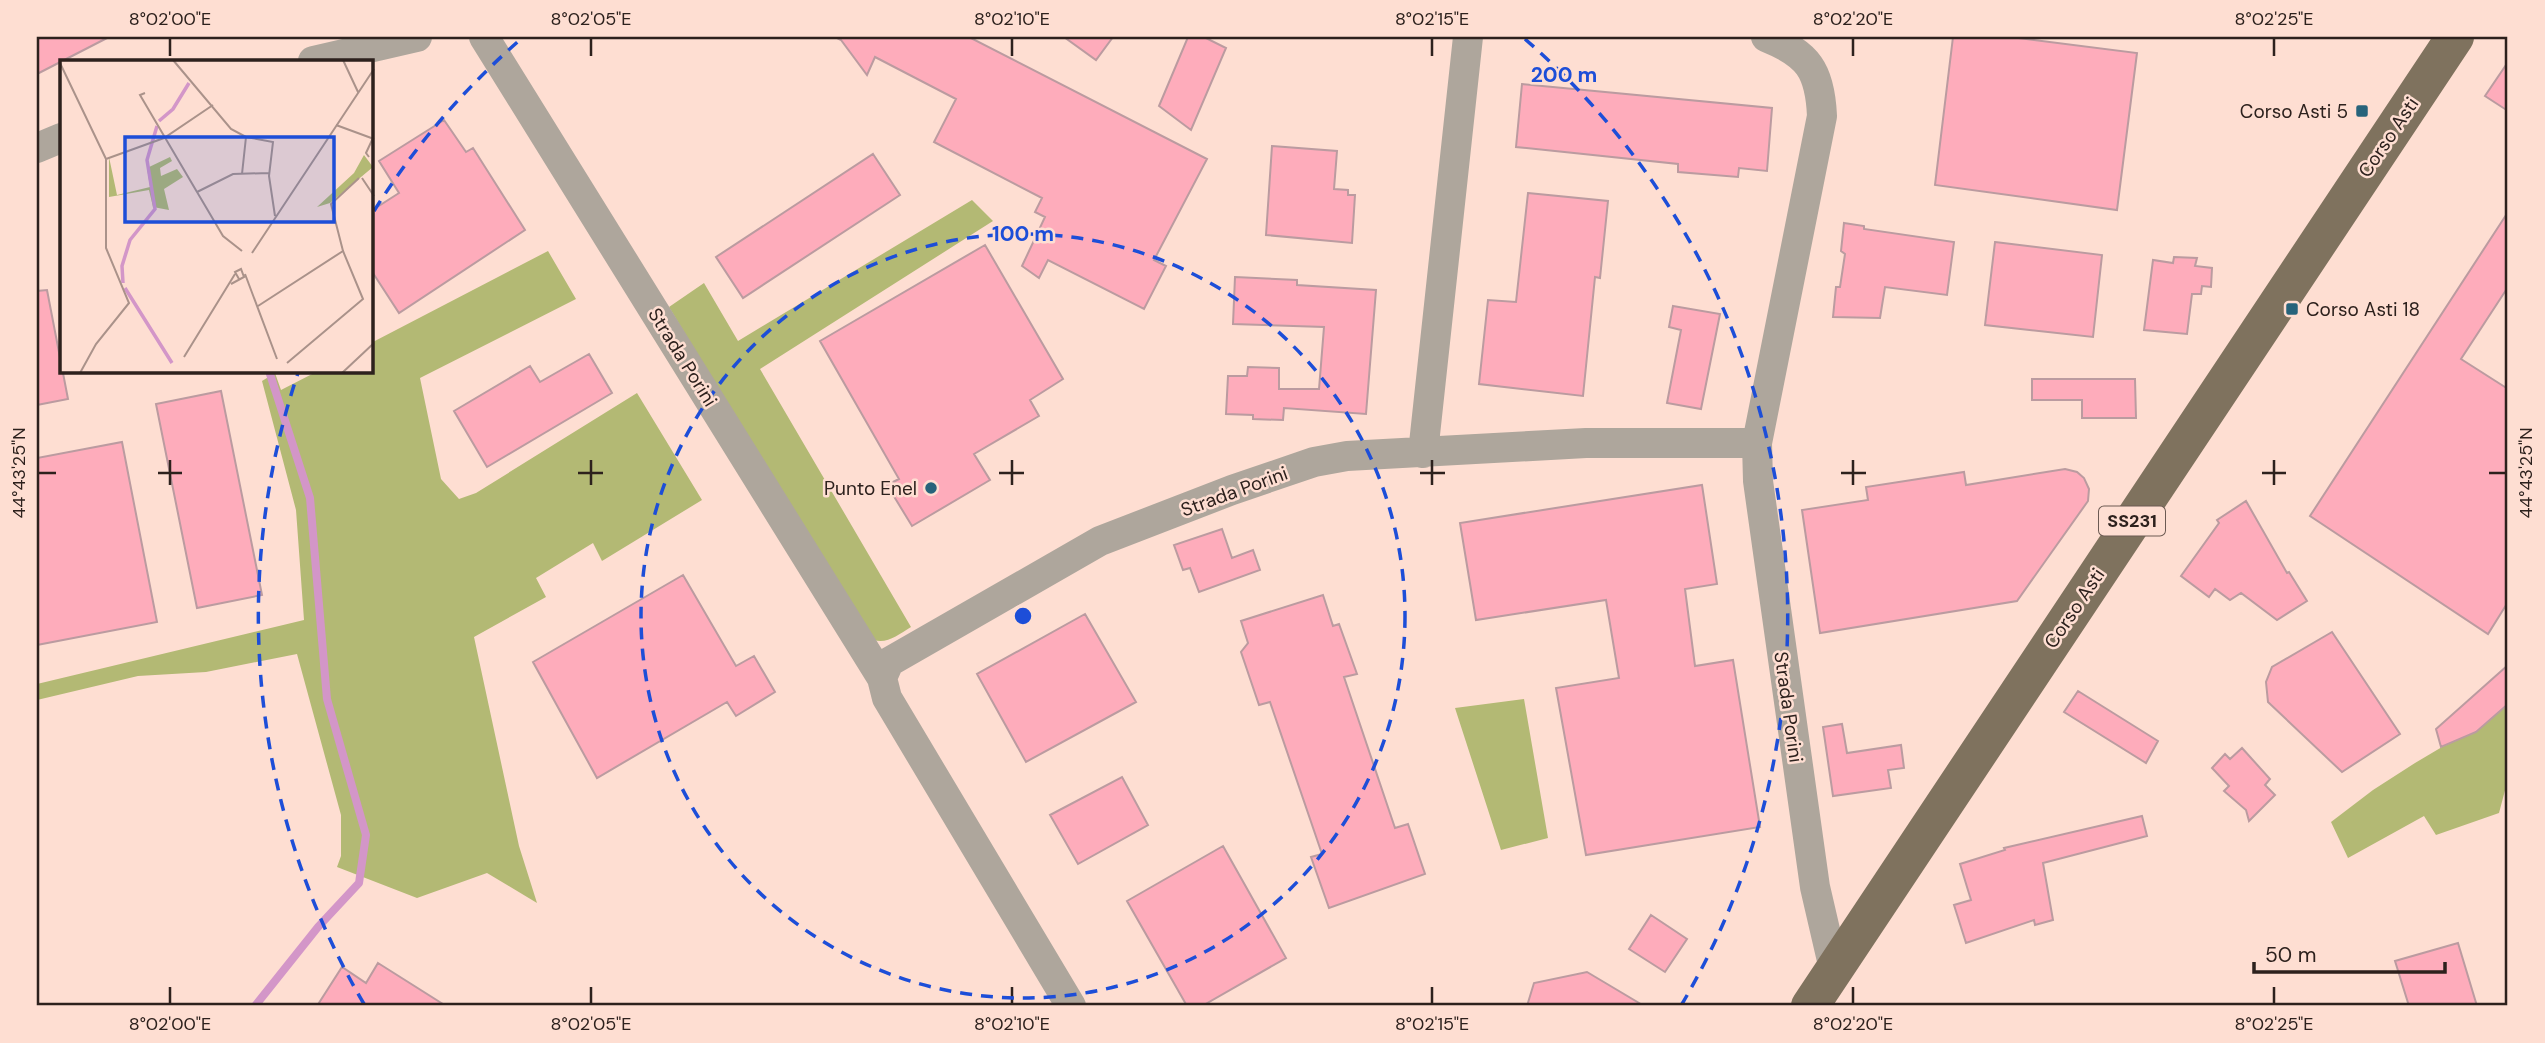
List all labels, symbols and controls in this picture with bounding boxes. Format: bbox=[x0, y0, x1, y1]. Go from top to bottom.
text: 8°02'00"E bbox=[129, 7, 211, 31]
text: 8°02'05"E bbox=[551, 7, 631, 31]
text: 8°02'10"E bbox=[974, 7, 1050, 31]
text: 8°02'15"E bbox=[1395, 7, 1469, 31]
text: 8°02'20"E bbox=[1813, 7, 1893, 31]
text: 8°02'25"E bbox=[2235, 7, 2313, 31]
inset map bbox=[60, 60, 373, 373]
text: 200 m bbox=[1531, 61, 1597, 89]
street label: Corso Asti bbox=[2352, 92, 2424, 182]
place label: Corso Asti 5 bbox=[2240, 99, 2348, 124]
marker: Corso Asti 5 bbox=[2354, 103, 2370, 119]
text: 100 m bbox=[992, 220, 1054, 248]
place label: Corso Asti 18 bbox=[2306, 297, 2420, 322]
marker: Corso Asti 18 bbox=[2284, 301, 2300, 317]
street label: Strada Porini bbox=[642, 303, 723, 411]
text: 44°43'25"N bbox=[7, 427, 31, 519]
text: 44°43'25"N bbox=[2514, 427, 2538, 519]
street label: Strada Porini bbox=[1177, 461, 1291, 522]
place label: Punto Enel bbox=[824, 476, 917, 501]
marker: Punto Enel bbox=[923, 480, 939, 496]
road number: SS231 bbox=[2099, 506, 2165, 536]
street label: Corso Asti bbox=[2038, 563, 2110, 653]
centre of rings bbox=[1011, 604, 1035, 628]
street label: Strada Porini bbox=[1768, 650, 1809, 764]
scale bar bbox=[2254, 931, 2445, 975]
text: 50 m bbox=[2265, 941, 2316, 969]
text: 8°02'00"E bbox=[129, 1012, 211, 1036]
text: 8°02'05"E bbox=[551, 1012, 631, 1036]
text: 8°02'10"E bbox=[974, 1012, 1050, 1036]
text: 8°02'15"E bbox=[1395, 1012, 1469, 1036]
text: 8°02'20"E bbox=[1813, 1012, 1893, 1036]
text: 8°02'25"E bbox=[2235, 1012, 2313, 1036]

